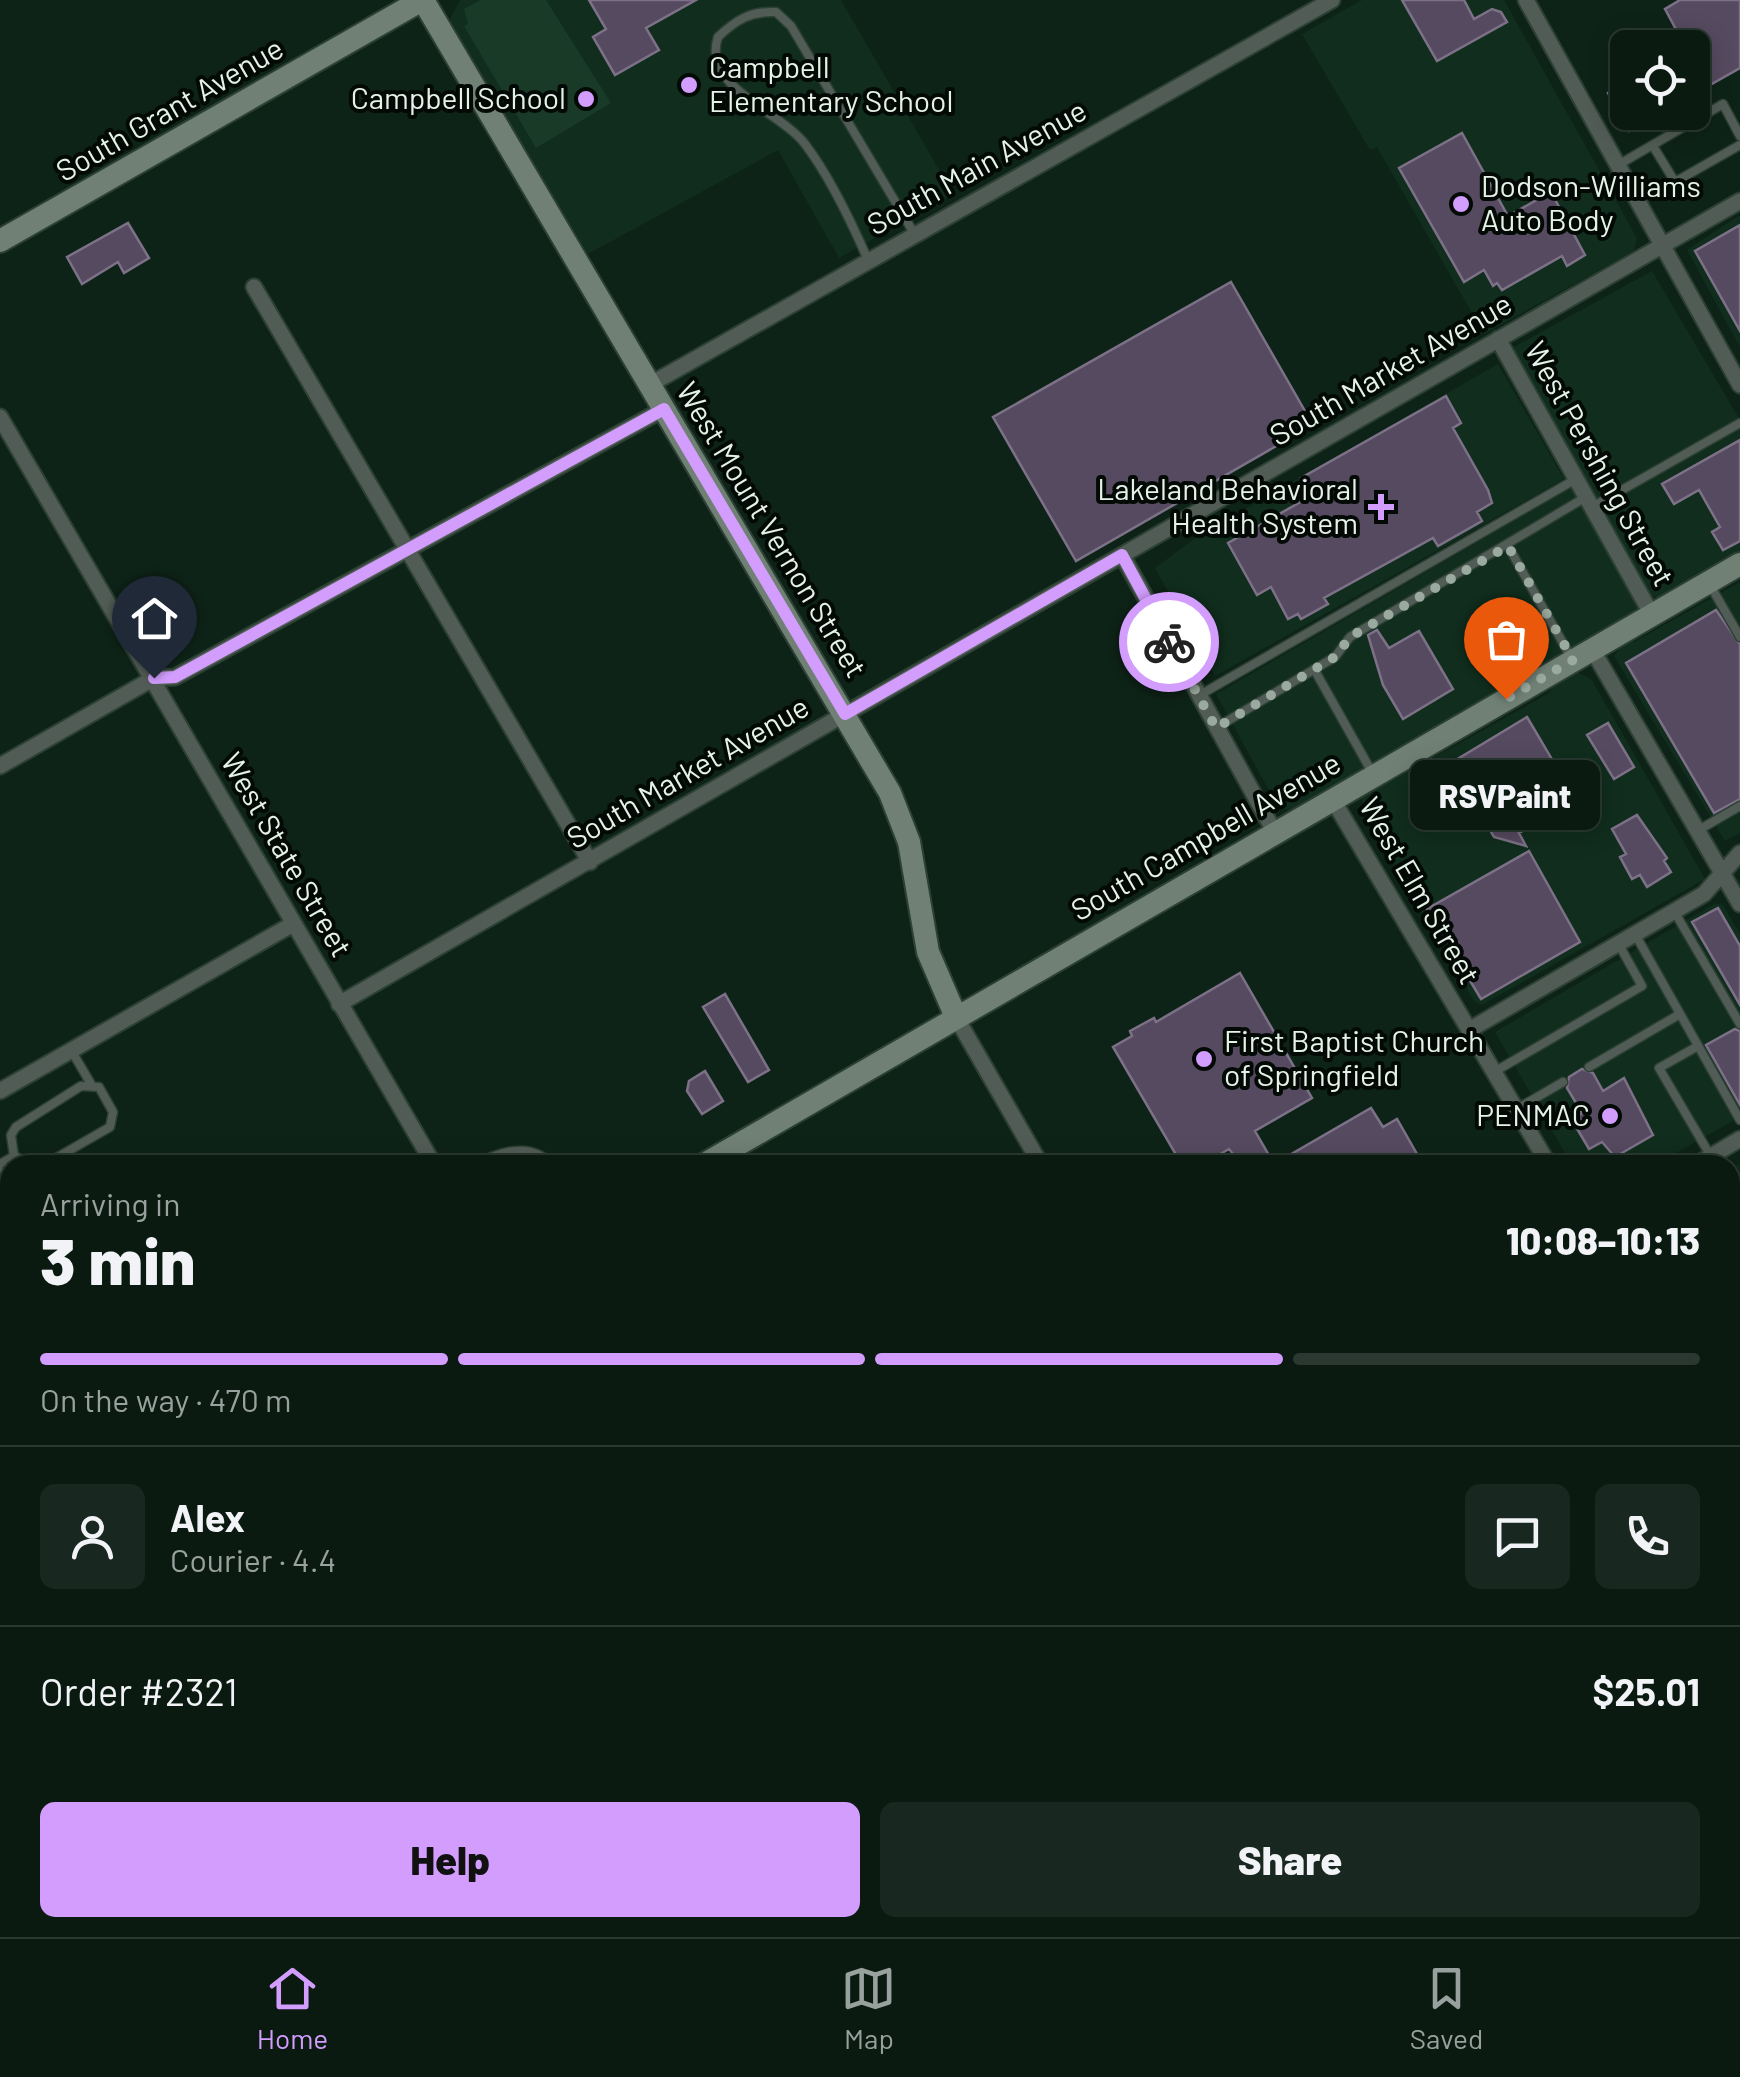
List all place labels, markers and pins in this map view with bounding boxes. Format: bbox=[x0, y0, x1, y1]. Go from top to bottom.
place label: Campbell Elementary School bbox=[709, 48, 953, 118]
marker: Campbell Elementary School bbox=[678, 74, 700, 96]
place label: Campbell School bbox=[351, 79, 566, 115]
marker: Campbell School bbox=[575, 88, 597, 110]
place label: Dodson-Williams Auto Body bbox=[1481, 167, 1701, 237]
marker: Dodson-Williams Auto Body bbox=[1450, 193, 1472, 215]
place label: Lakeland Behavioral Health System bbox=[1097, 470, 1358, 540]
marker: Lakeland Behavioral Health System bbox=[1368, 494, 1394, 520]
pin bbox=[112, 576, 197, 679]
pin bbox=[1464, 597, 1549, 700]
callout: RSVPaint bbox=[1411, 759, 1601, 829]
place label: First Baptist Church of Springfield bbox=[1224, 1022, 1484, 1092]
marker: First Baptist Church of Springfield bbox=[1193, 1048, 1215, 1070]
place label: PENMAC bbox=[1476, 1096, 1590, 1132]
marker: PENMAC bbox=[1599, 1105, 1621, 1127]

